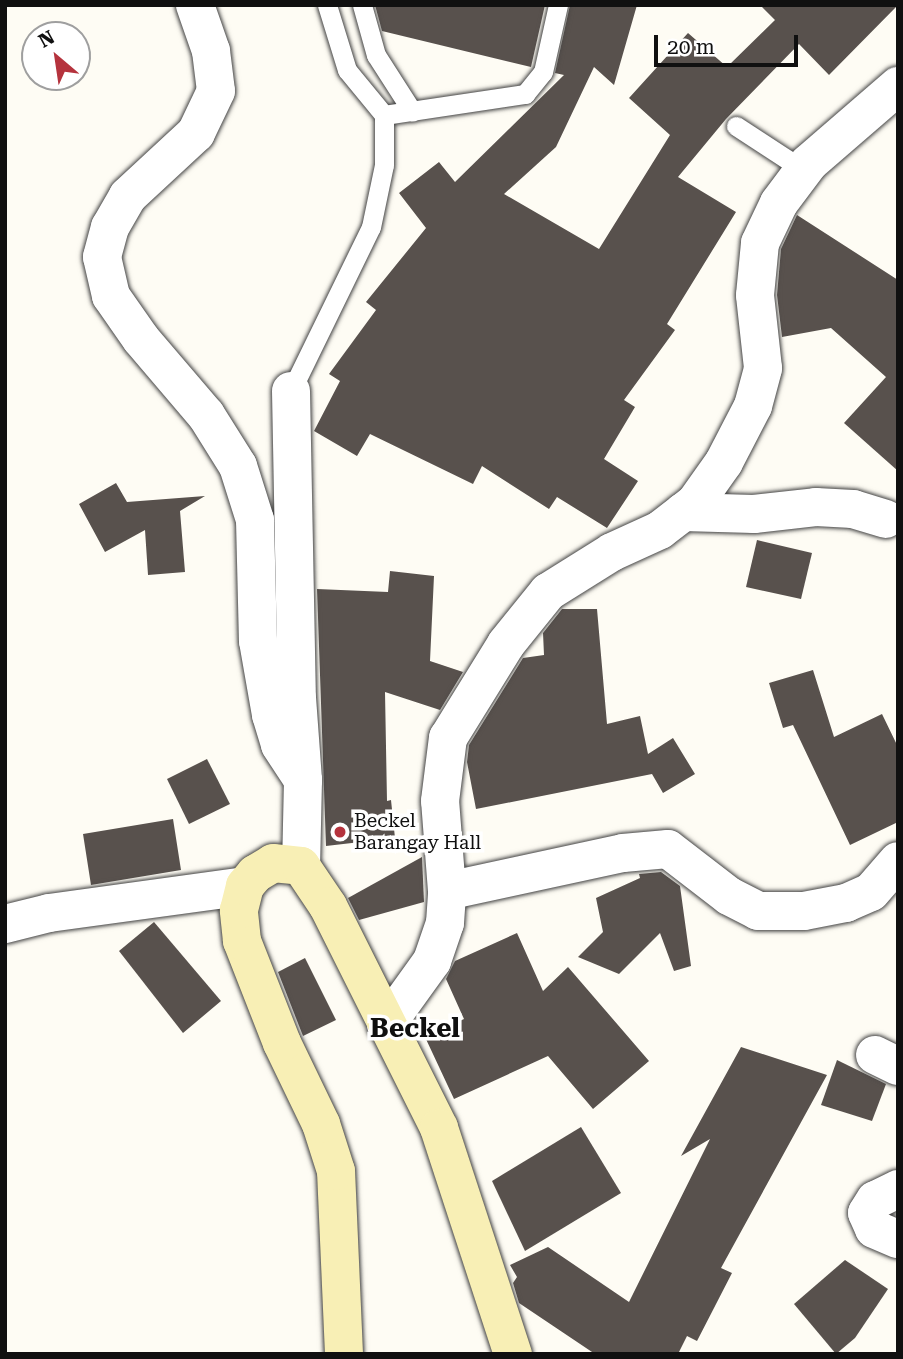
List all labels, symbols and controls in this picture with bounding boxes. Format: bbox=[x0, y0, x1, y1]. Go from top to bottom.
north arrow bbox=[21, 21, 91, 91]
scale bar bbox=[658, 21, 802, 65]
text: N bbox=[35, 25, 59, 53]
text: 20 m bbox=[667, 35, 715, 59]
place label: Beckel Barangay Hall bbox=[354, 810, 481, 854]
marker: Beckel Barangay Hall bbox=[332, 824, 348, 840]
district label: Beckel bbox=[370, 1013, 460, 1045]

